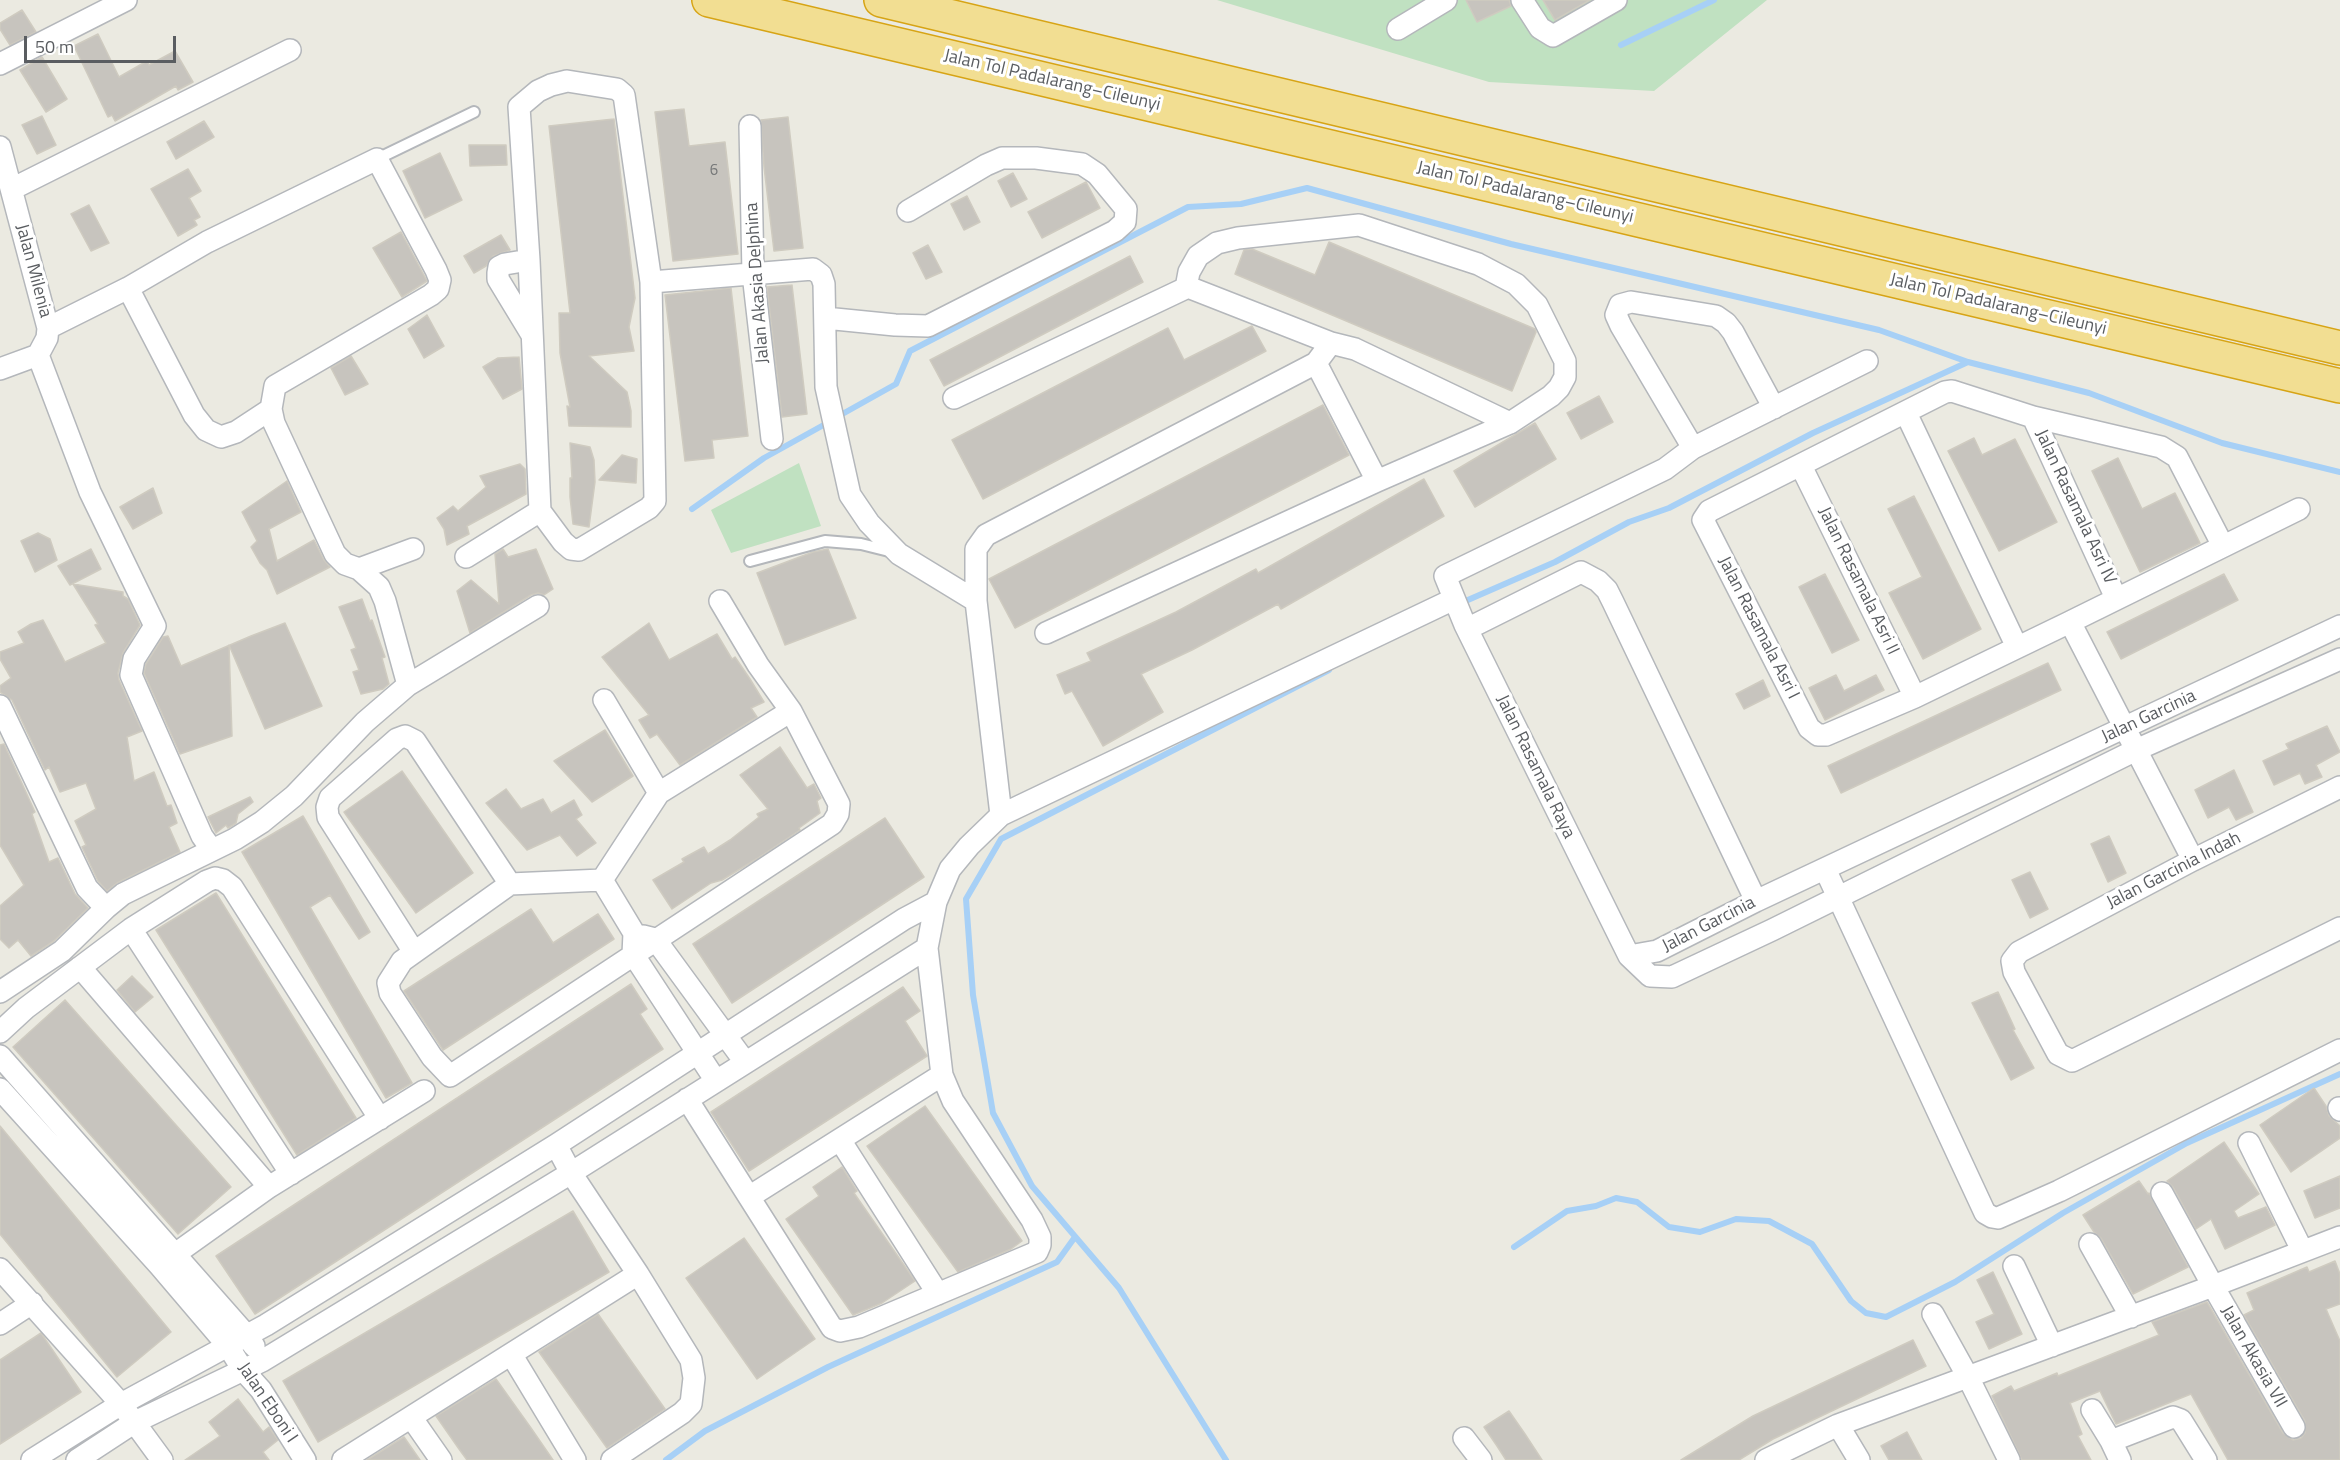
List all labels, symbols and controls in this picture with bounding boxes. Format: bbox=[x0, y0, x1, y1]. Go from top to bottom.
scale bar bbox=[27, 24, 178, 62]
text: 50 m bbox=[35, 33, 74, 60]
street label: Jalan Tol Padalarang–Cileunyi bbox=[941, 46, 1163, 116]
street label: Jalan Tol Padalarang–Cileunyi bbox=[1414, 158, 1636, 228]
house number: 6 bbox=[710, 162, 718, 180]
street label: Jalan Akasia Delphina bbox=[742, 202, 774, 364]
street label: Jalan Milenia bbox=[10, 222, 56, 320]
street label: Jalan Tol Padalarang–Cileunyi bbox=[1887, 270, 2109, 340]
street label: Jalan Rasamala Asri IV bbox=[2030, 426, 2120, 588]
street label: Jalan Rasamala Asri II bbox=[1813, 504, 1903, 658]
street label: Jalan Rasamala Asri I bbox=[1713, 553, 1803, 703]
street label: Jalan Garcinia bbox=[2098, 686, 2200, 748]
street label: Jalan Rasamala Raya bbox=[1491, 692, 1579, 842]
street label: Jalan Garcinia Indah bbox=[2103, 828, 2245, 914]
street label: Jalan Garcinia bbox=[1659, 892, 1759, 958]
street label: Jalan Akasia VII bbox=[2215, 1302, 2291, 1412]
street label: Jalan Eboni I bbox=[232, 1359, 302, 1447]

